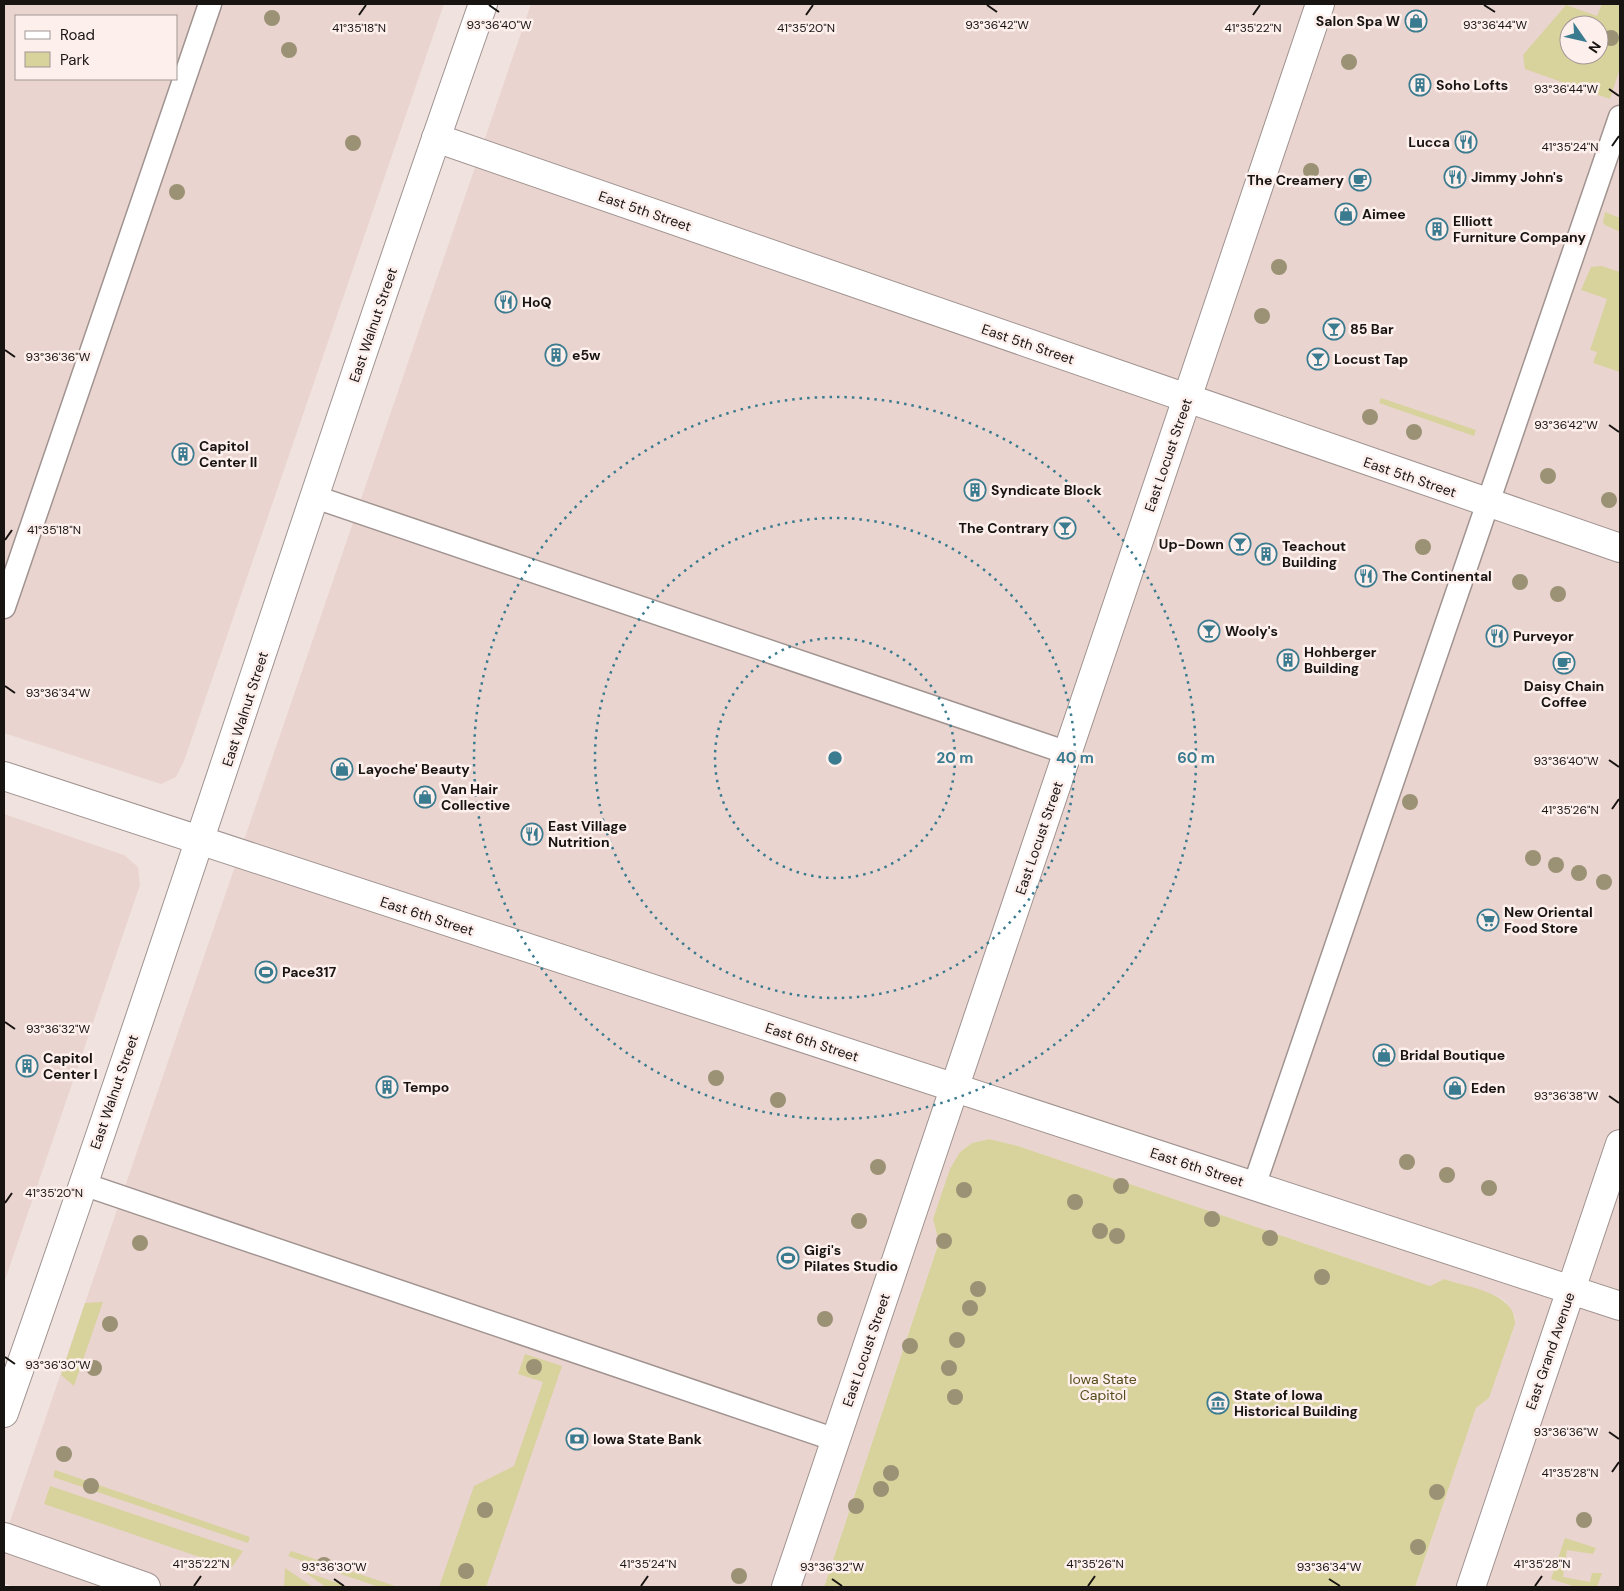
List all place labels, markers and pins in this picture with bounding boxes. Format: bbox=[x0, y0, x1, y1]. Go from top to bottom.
shop icon: Salon Spa W bbox=[1404, 9, 1428, 33]
place label: Salon Spa W bbox=[1316, 12, 1400, 30]
building icon: Soho Lofts bbox=[1408, 73, 1432, 97]
place label: Soho Lofts bbox=[1436, 76, 1508, 94]
restaurant icon: Lucca bbox=[1454, 130, 1478, 154]
place label: Lucca bbox=[1408, 133, 1450, 151]
restaurant icon: Jimmy John's bbox=[1443, 165, 1467, 189]
cafe icon: The Creamery bbox=[1348, 168, 1372, 192]
place label: Jimmy John's bbox=[1471, 168, 1563, 186]
place label: The Creamery bbox=[1247, 171, 1345, 189]
shop icon: Aimee bbox=[1334, 202, 1358, 226]
place label: Aimee bbox=[1362, 205, 1406, 223]
place label: Elliott Furniture Company bbox=[1453, 212, 1586, 246]
building icon: Elliott Furniture Company bbox=[1425, 217, 1449, 241]
restaurant icon: HoQ bbox=[494, 290, 518, 314]
place label: HoQ bbox=[522, 293, 552, 311]
bar icon: 85 Bar bbox=[1322, 317, 1346, 341]
place label: 85 Bar bbox=[1350, 320, 1394, 338]
building icon: e5w bbox=[544, 343, 568, 367]
place label: e5w bbox=[572, 346, 601, 364]
bar icon: Locust Tap bbox=[1306, 347, 1330, 371]
place label: Locust Tap bbox=[1334, 350, 1408, 368]
place label: Capitol Center II bbox=[199, 437, 257, 471]
building icon: Capitol Center II bbox=[171, 442, 195, 466]
building icon: Syndicate Block bbox=[963, 478, 987, 502]
place label: Syndicate Block bbox=[991, 481, 1102, 499]
bar icon: The Contrary bbox=[1053, 516, 1077, 540]
place label: The Contrary bbox=[959, 519, 1050, 537]
bar icon: Up-Down bbox=[1228, 532, 1252, 556]
place label: Up-Down bbox=[1159, 535, 1224, 553]
place label: Teachout Building bbox=[1282, 537, 1346, 571]
building icon: Teachout Building bbox=[1254, 542, 1278, 566]
restaurant icon: The Continental bbox=[1354, 564, 1378, 588]
place label: The Continental bbox=[1382, 567, 1492, 585]
bar icon: Wooly's bbox=[1197, 619, 1221, 643]
place label: Wooly's bbox=[1225, 622, 1278, 640]
restaurant icon: Purveyor bbox=[1485, 624, 1509, 648]
place label: Purveyor bbox=[1513, 627, 1574, 645]
place label: Hohberger Building bbox=[1304, 643, 1377, 677]
building icon: Hohberger Building bbox=[1276, 648, 1300, 672]
cafe icon: Daisy Chain Coffee bbox=[1552, 651, 1576, 675]
place label: Daisy Chain Coffee bbox=[1524, 677, 1604, 711]
centre of rings bbox=[826, 749, 844, 767]
shop icon: Layoche' Beauty bbox=[330, 757, 354, 781]
place label: Layoche' Beauty bbox=[358, 760, 470, 778]
place label: Van Hair Collective bbox=[441, 780, 510, 814]
shop icon: Van Hair Collective bbox=[413, 785, 437, 809]
place label: East Village Nutrition bbox=[548, 817, 627, 851]
restaurant icon: East Village Nutrition bbox=[520, 822, 544, 846]
place label: New Oriental Food Store bbox=[1504, 903, 1593, 937]
supermarket icon: New Oriental Food Store bbox=[1476, 908, 1500, 932]
sports icon: Pace317 bbox=[254, 960, 278, 984]
place label: Pace317 bbox=[282, 963, 337, 981]
shop icon: Bridal Boutique bbox=[1372, 1043, 1396, 1067]
place label: Bridal Boutique bbox=[1400, 1046, 1505, 1064]
place label: Capitol Center I bbox=[43, 1049, 98, 1083]
building icon: Capitol Center I bbox=[15, 1054, 39, 1078]
building icon: Tempo bbox=[375, 1075, 399, 1099]
shop icon: Eden bbox=[1443, 1076, 1467, 1100]
place label: Tempo bbox=[403, 1078, 449, 1096]
place label: Eden bbox=[1471, 1079, 1505, 1097]
place label: Gigi's Pilates Studio bbox=[804, 1241, 898, 1275]
sports icon: Gigi's Pilates Studio bbox=[776, 1246, 800, 1270]
place label: State of Iowa Historical Building bbox=[1234, 1386, 1358, 1420]
museum icon: State of Iowa Historical Building bbox=[1206, 1391, 1230, 1415]
bank icon: Iowa State Bank bbox=[565, 1427, 589, 1451]
place label: Iowa State Bank bbox=[593, 1430, 702, 1448]

